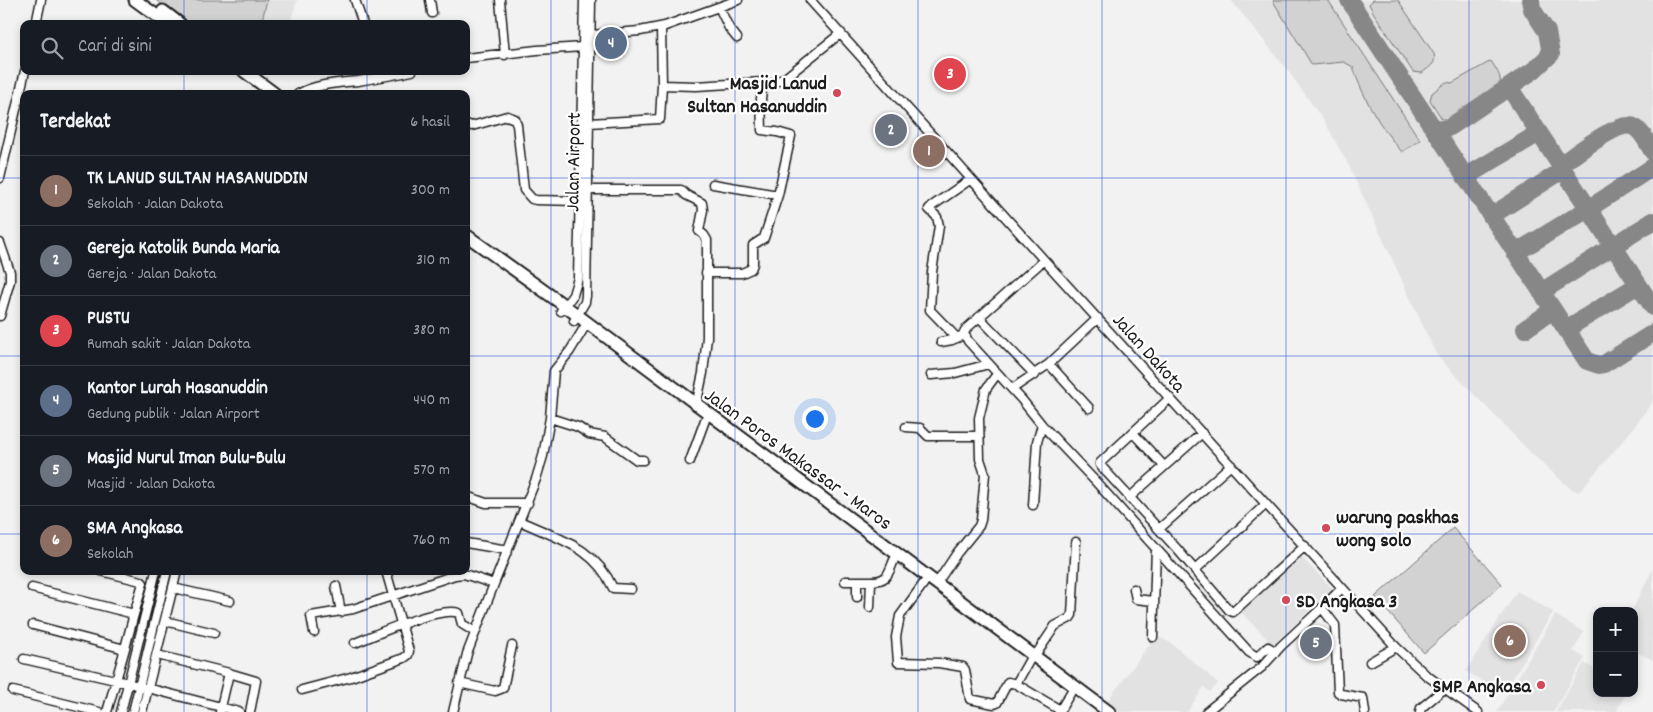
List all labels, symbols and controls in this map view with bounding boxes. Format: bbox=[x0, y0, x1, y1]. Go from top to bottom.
search box bbox=[20, 20, 470, 75]
pin: 4 bbox=[595, 24, 627, 62]
icon: search bbox=[38, 34, 66, 62]
text: Cari di sini bbox=[78, 34, 152, 61]
pin: 3 bbox=[934, 55, 966, 93]
place label: Masjid Lanud Sultan Hasanuddin bbox=[687, 71, 827, 122]
marker: Masjid Lanud Sultan Hasanuddin bbox=[831, 87, 843, 99]
text: Terdekat bbox=[40, 108, 111, 138]
text: 6 hasil bbox=[410, 111, 450, 134]
pin: 2 bbox=[875, 111, 907, 149]
street label: Jalan Airport bbox=[560, 112, 590, 212]
pin: 1 bbox=[913, 132, 945, 170]
text: TK LANUD SULTAN HASANUDDIN bbox=[87, 166, 308, 193]
text: 1 bbox=[54, 179, 58, 202]
text: 300 m bbox=[411, 179, 450, 202]
text: Sekolah · Jalan Dakota bbox=[87, 193, 223, 216]
text: Gereja Katolik Bunda Maria bbox=[87, 236, 280, 263]
text: 2 bbox=[53, 249, 60, 272]
text: 310 m bbox=[416, 249, 450, 272]
text: Gereja · Jalan Dakota bbox=[87, 263, 216, 286]
text: PUSTU bbox=[87, 306, 130, 333]
street label: Jalan Dakota bbox=[1105, 308, 1191, 400]
text: 3 bbox=[52, 319, 60, 342]
text: 380 m bbox=[413, 319, 450, 342]
text: Rumah sakit · Jalan Dakota bbox=[87, 333, 250, 356]
text: Kantor Lurah Hasanuddin bbox=[87, 376, 268, 403]
street label: Jalan Poros Makassar - Maros bbox=[698, 383, 897, 538]
text: 4 bbox=[53, 389, 59, 412]
text: 440 m bbox=[413, 389, 450, 412]
text: Gedung publik · Jalan Airport bbox=[87, 403, 260, 426]
your location bbox=[802, 406, 828, 432]
text: Masjid Nurul Iman Bulu-Bulu bbox=[87, 446, 286, 473]
text: 5 bbox=[52, 459, 60, 482]
text: 570 m bbox=[413, 459, 450, 482]
text: Masjid · Jalan Dakota bbox=[87, 473, 215, 496]
place label: warung paskhas wong solo bbox=[1336, 505, 1459, 556]
text: SMA Angkasa bbox=[87, 516, 182, 543]
marker: warung paskhas wong solo bbox=[1320, 522, 1332, 534]
text: 6 bbox=[52, 529, 60, 552]
text: 760 m bbox=[413, 529, 450, 552]
text: Sekolah bbox=[87, 543, 133, 566]
place label: SD Angkasa 3 bbox=[1296, 589, 1397, 617]
marker: SD Angkasa 3 bbox=[1280, 594, 1292, 606]
map controls bbox=[1593, 607, 1638, 697]
button: + bbox=[1593, 607, 1638, 652]
pin: 6 bbox=[1494, 622, 1526, 660]
pin: 5 bbox=[1300, 624, 1332, 662]
button: − bbox=[1593, 652, 1638, 697]
place label: SMP Angkasa bbox=[1433, 674, 1532, 702]
marker: SMP Angkasa bbox=[1535, 679, 1547, 691]

